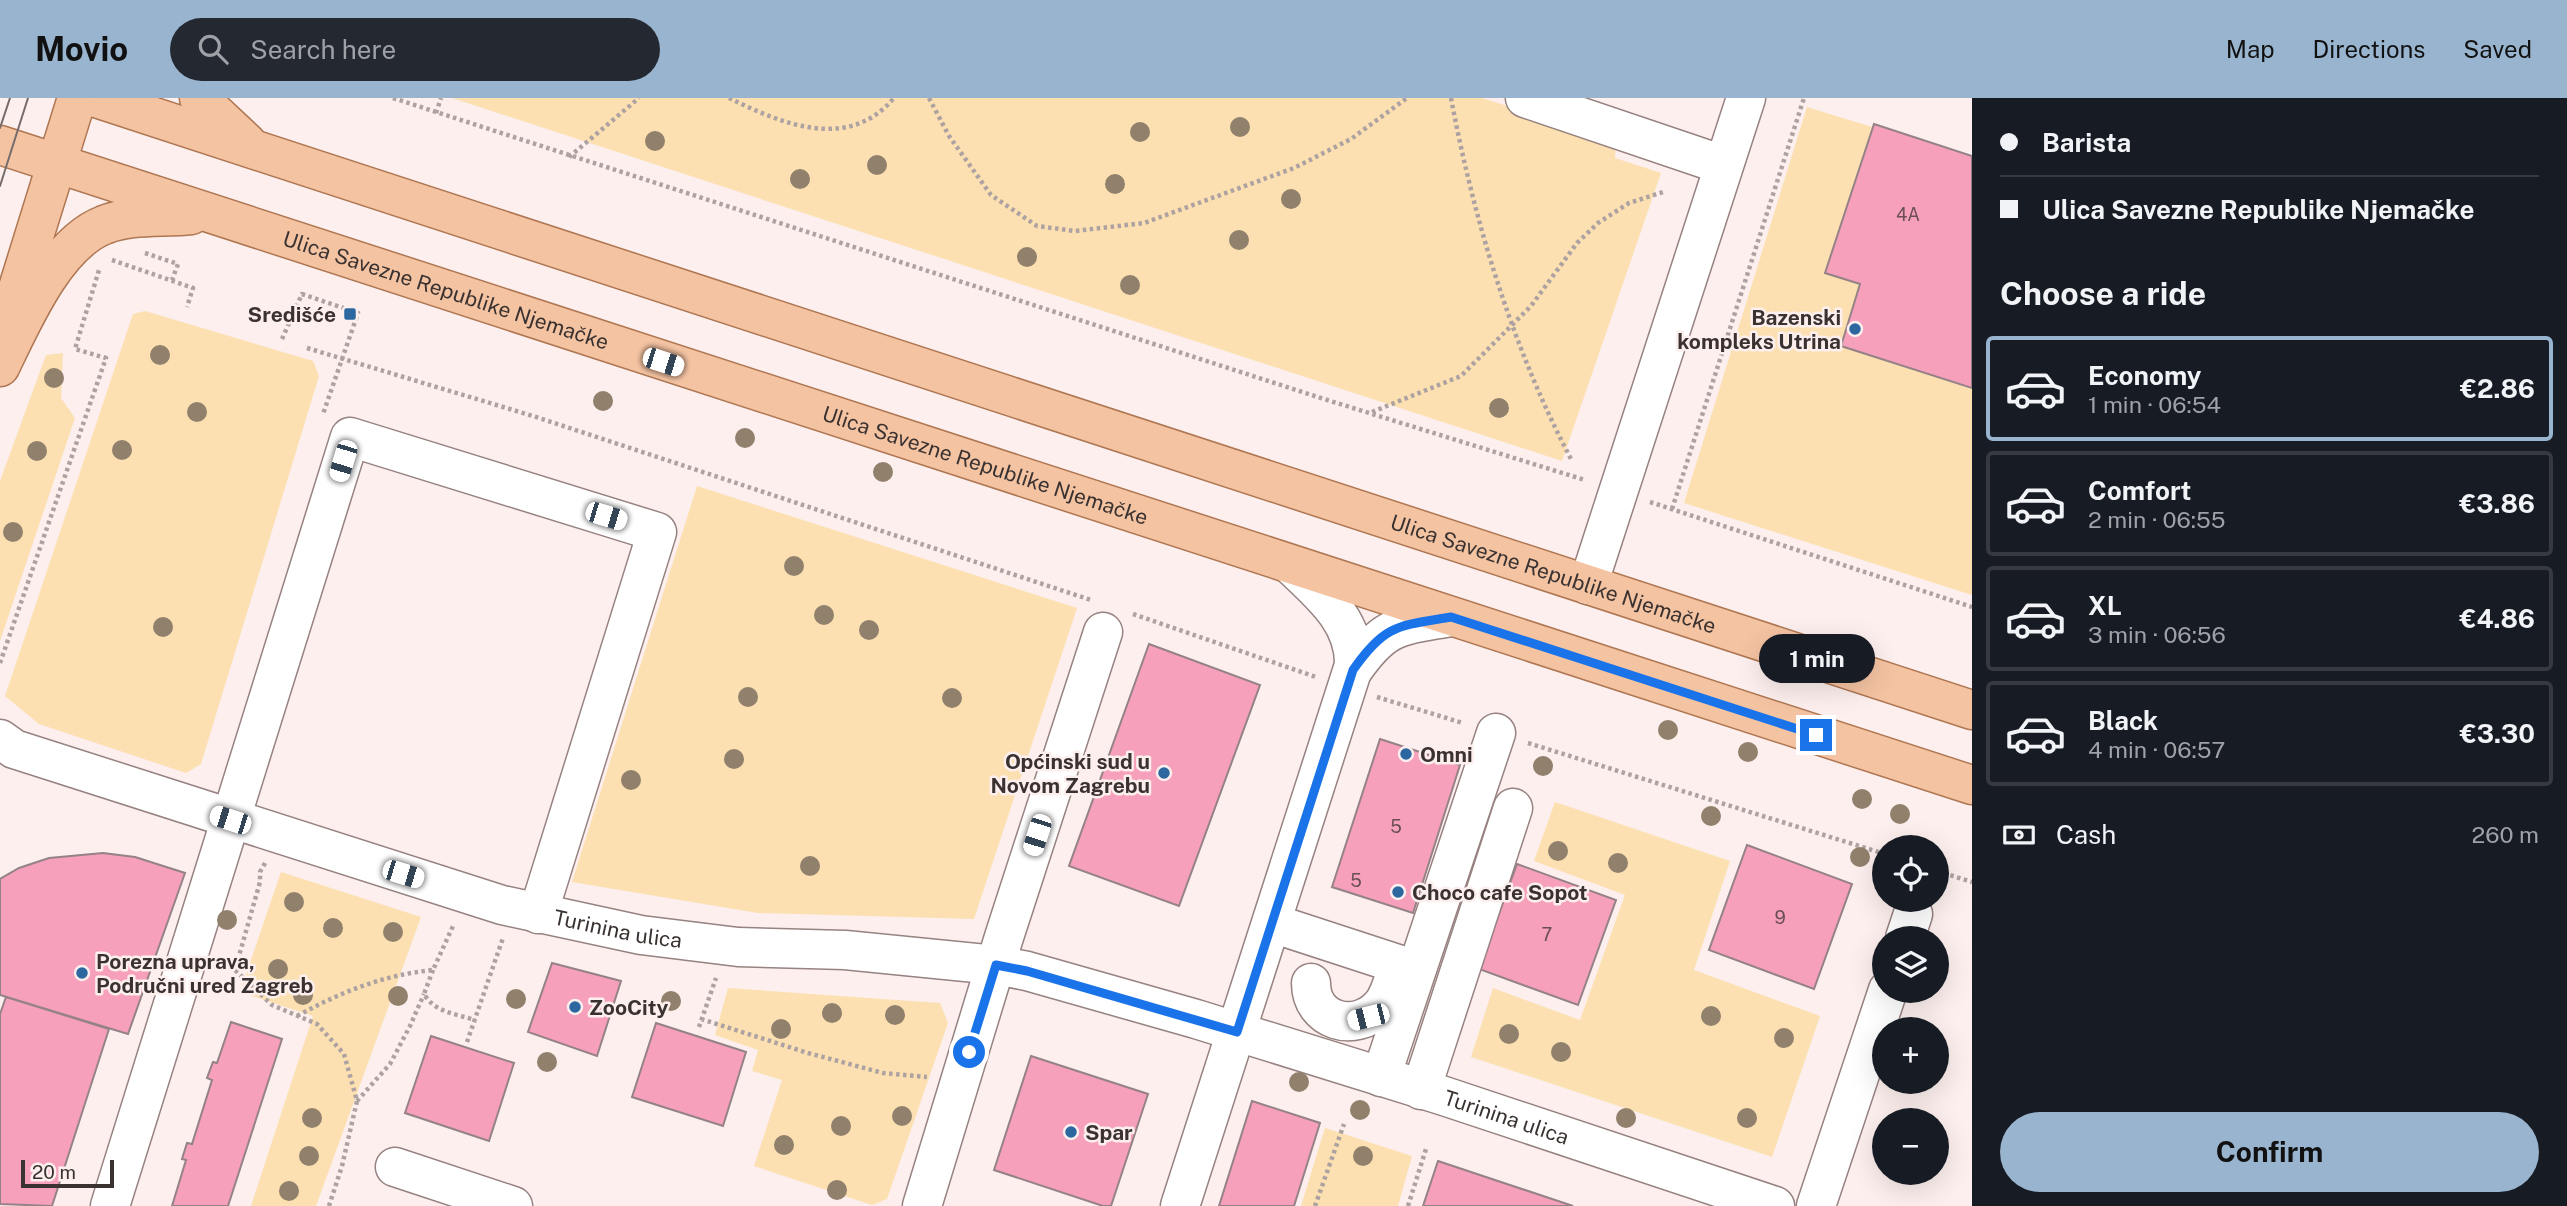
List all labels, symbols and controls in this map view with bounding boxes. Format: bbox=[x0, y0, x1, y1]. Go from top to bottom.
search box bbox=[170, 18, 660, 81]
text: Movio bbox=[35, 30, 128, 68]
icon: search bbox=[194, 30, 232, 68]
text: Search here bbox=[250, 34, 396, 65]
text: Map bbox=[2226, 35, 2275, 63]
text: Directions bbox=[2313, 35, 2425, 63]
text: Saved bbox=[2463, 35, 2532, 63]
text: Barista bbox=[2042, 127, 2131, 158]
text: Ulica Savezne Republike Njemačke bbox=[2042, 194, 2474, 225]
house number: 4A bbox=[1896, 204, 1920, 225]
street label: Ulica Savezne Republike Njemačke bbox=[280, 225, 612, 354]
text: Choose a ride bbox=[2000, 275, 2206, 312]
place label: Središće bbox=[248, 302, 336, 327]
place label: Bazenski kompleks Utrina bbox=[1677, 305, 1841, 354]
marker: Središće bbox=[342, 306, 358, 322]
marker: Bazenski kompleks Utrina bbox=[1847, 321, 1863, 337]
car bbox=[640, 346, 687, 378]
icon: car bbox=[2004, 357, 2067, 420]
text: Economy bbox=[2088, 360, 2201, 391]
text: €2.86 bbox=[2460, 373, 2535, 404]
text: 1 min · 06:54 bbox=[2088, 391, 2221, 418]
street label: Ulica Savezne Republike Njemačke bbox=[819, 400, 1152, 529]
car bbox=[327, 438, 360, 484]
icon: car bbox=[2004, 472, 2067, 535]
text: Comfort bbox=[2088, 475, 2191, 506]
text: €3.86 bbox=[2459, 488, 2535, 519]
car bbox=[583, 500, 630, 532]
text: 2 min · 06:55 bbox=[2088, 506, 2226, 533]
street label: Ulica Savezne Republike Njemačke bbox=[1387, 509, 1719, 638]
icon: car bbox=[2004, 587, 2067, 650]
text: XL bbox=[2088, 590, 2122, 621]
text: €4.86 bbox=[2459, 603, 2535, 634]
text: 3 min · 06:56 bbox=[2088, 621, 2226, 648]
callout: 1 min bbox=[1758, 634, 1874, 682]
text: 1 min bbox=[1789, 645, 1845, 672]
icon: car bbox=[2004, 702, 2067, 765]
text: Black bbox=[2088, 705, 2158, 736]
text: €3.30 bbox=[2460, 718, 2535, 749]
route end bbox=[1800, 719, 1832, 751]
text: 4 min · 06:57 bbox=[2088, 736, 2225, 763]
place label: Omni bbox=[1420, 742, 1473, 767]
marker: Omni bbox=[1398, 746, 1414, 762]
place label: Općinski sud u Novom Zagrebu bbox=[991, 749, 1150, 798]
marker: Općinski sud u Novom Zagrebu bbox=[1156, 765, 1172, 781]
car bbox=[207, 804, 254, 836]
car bbox=[1021, 812, 1054, 858]
house number: 5 bbox=[1390, 816, 1402, 837]
icon: cash bbox=[2000, 816, 2038, 854]
text: Cash bbox=[2056, 819, 2116, 850]
text: 260 m bbox=[2472, 821, 2539, 848]
map controls bbox=[1872, 835, 1949, 1185]
button: locate bbox=[1872, 835, 1949, 912]
car bbox=[380, 858, 427, 890]
house number: 5 bbox=[1350, 870, 1362, 891]
place label: Choco cafe Sopot bbox=[1412, 880, 1588, 905]
marker: Choco cafe Sopot bbox=[1390, 884, 1406, 900]
street label: Turinina ulica bbox=[552, 904, 684, 952]
house number: 9 bbox=[1774, 907, 1786, 928]
house number: 7 bbox=[1542, 924, 1552, 945]
button: layers bbox=[1872, 926, 1949, 1003]
place label: Porezna uprava, Područni ured Zagreb bbox=[96, 949, 313, 998]
marker: Porezna uprava, Područni ured Zagreb bbox=[74, 965, 90, 981]
place label: ZooCity bbox=[589, 995, 668, 1020]
marker: ZooCity bbox=[567, 999, 583, 1015]
car bbox=[1346, 1002, 1391, 1032]
button: + bbox=[1872, 1017, 1949, 1094]
route start bbox=[953, 1036, 985, 1068]
street label: Turinina ulica bbox=[1441, 1084, 1572, 1149]
button: − bbox=[1872, 1108, 1949, 1185]
button: Confirm bbox=[2000, 1112, 2539, 1192]
place label: Spar bbox=[1085, 1120, 1133, 1145]
marker: Spar bbox=[1063, 1124, 1079, 1140]
scale bar bbox=[21, 1157, 114, 1189]
text: 20 m bbox=[32, 1161, 76, 1183]

